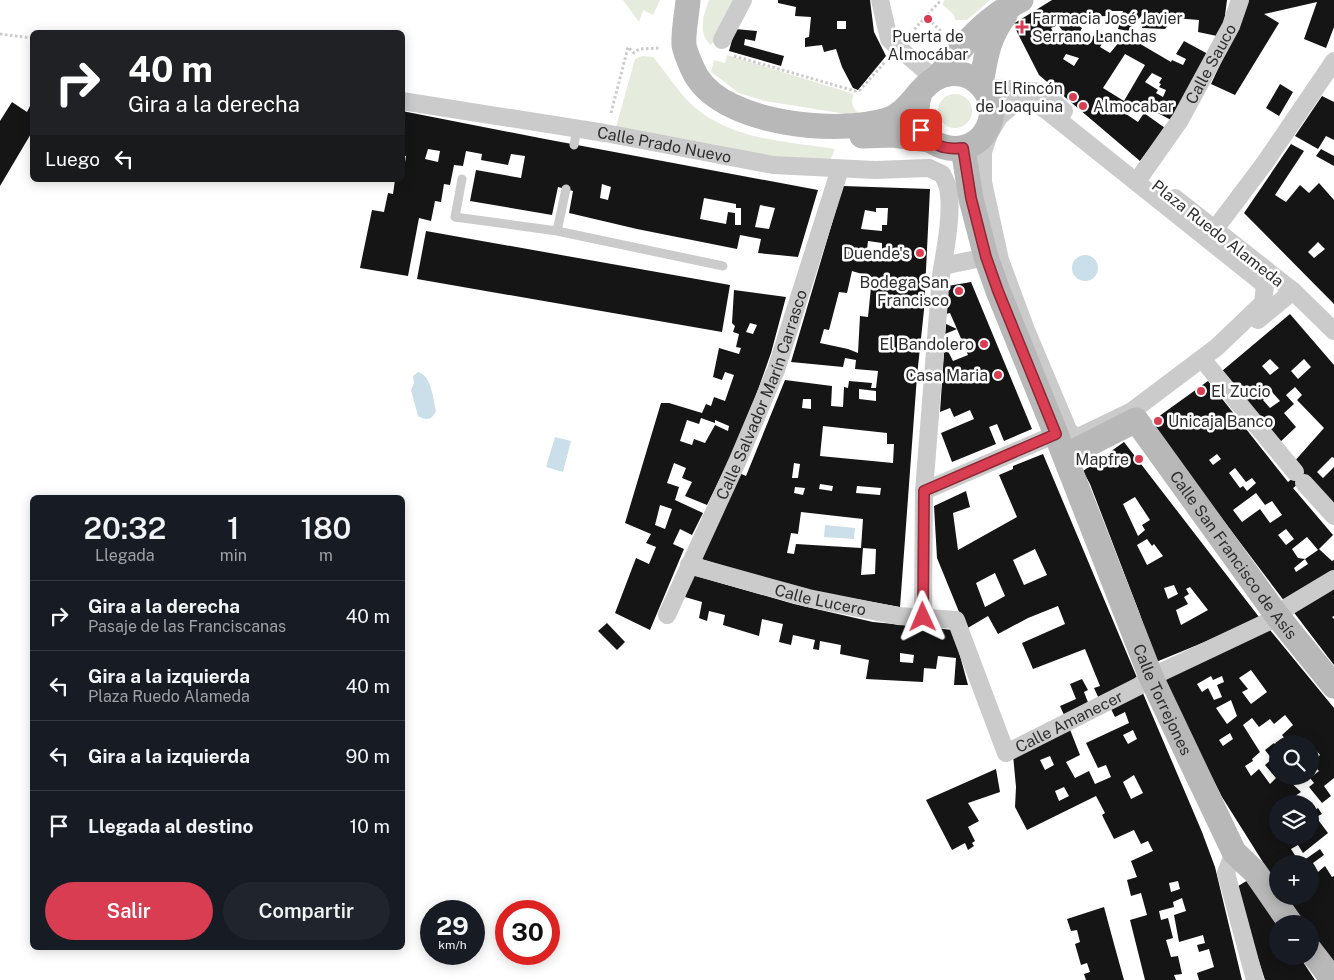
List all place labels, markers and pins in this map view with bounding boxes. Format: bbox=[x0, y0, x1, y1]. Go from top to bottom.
place label: Farmacia José Javier Serrano Lanchas bbox=[1032, 9, 1183, 46]
marker: Puerta de Almocábar bbox=[922, 13, 934, 25]
marker: Farmacia José Javier Serrano Lanchas bbox=[1016, 21, 1028, 33]
place label: Puerta de Almocábar bbox=[888, 27, 969, 64]
place label: El Rincón de Joaquina bbox=[976, 79, 1063, 116]
marker: El Rincón de Joaquina bbox=[1067, 91, 1079, 103]
place label: Almocabar bbox=[1093, 97, 1174, 116]
marker: Almocabar bbox=[1077, 100, 1089, 112]
pin bbox=[900, 109, 942, 151]
place label: Duende's bbox=[843, 244, 910, 263]
marker: Duende's bbox=[914, 247, 926, 259]
place label: Bodega San Francisco bbox=[859, 273, 949, 310]
marker: Bodega San Francisco bbox=[953, 285, 965, 297]
place label: El Bandolero bbox=[879, 335, 974, 354]
marker: El Bandolero bbox=[978, 338, 990, 350]
place label: Casa Maria bbox=[905, 366, 988, 385]
marker: Casa Maria bbox=[992, 369, 1004, 381]
place label: El Zucio bbox=[1211, 382, 1270, 401]
marker: El Zucio bbox=[1195, 385, 1207, 397]
place label: Unicaja Banco bbox=[1168, 412, 1273, 431]
marker: Unicaja Banco bbox=[1152, 415, 1164, 427]
place label: Mapfre bbox=[1075, 450, 1129, 469]
marker: Mapfre bbox=[1133, 453, 1145, 465]

